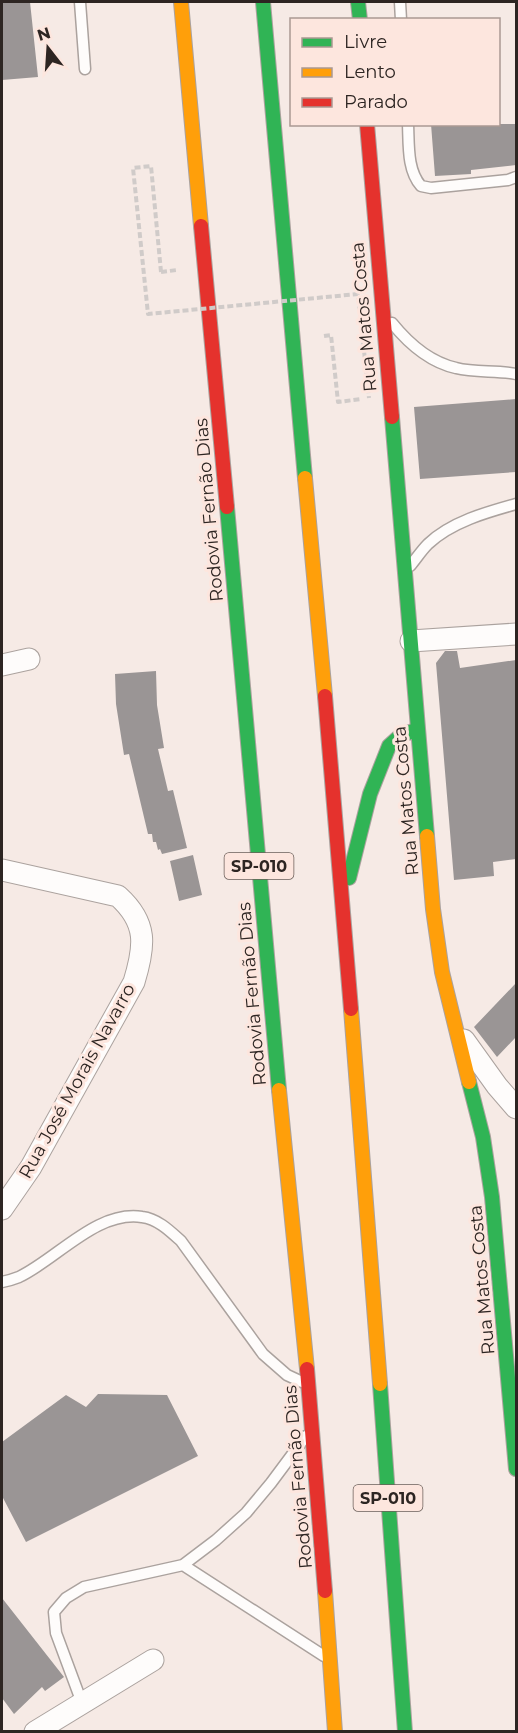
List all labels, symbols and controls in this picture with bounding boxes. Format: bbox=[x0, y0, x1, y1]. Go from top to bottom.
north arrow bbox=[18, 18, 78, 78]
legend bbox=[290, 18, 500, 126]
text: N bbox=[35, 23, 53, 45]
text: Livre bbox=[344, 31, 387, 53]
text: Lento bbox=[344, 61, 396, 83]
text: Parado bbox=[344, 91, 408, 113]
street label: Rua Matos Costa bbox=[347, 241, 381, 393]
street label: Rodovia Fernão Dias bbox=[190, 417, 228, 603]
street label: Rua Matos Costa bbox=[389, 725, 423, 877]
road number: SP-010 bbox=[224, 853, 294, 879]
street label: Rodovia Fernão Dias bbox=[233, 901, 271, 1087]
street label: Rua José Morais Navarro bbox=[14, 980, 140, 1182]
street label: Rua Matos Costa bbox=[465, 1204, 499, 1356]
street label: Rodovia Fernão Dias bbox=[279, 1384, 317, 1570]
road number: SP-010 bbox=[354, 1485, 422, 1511]

